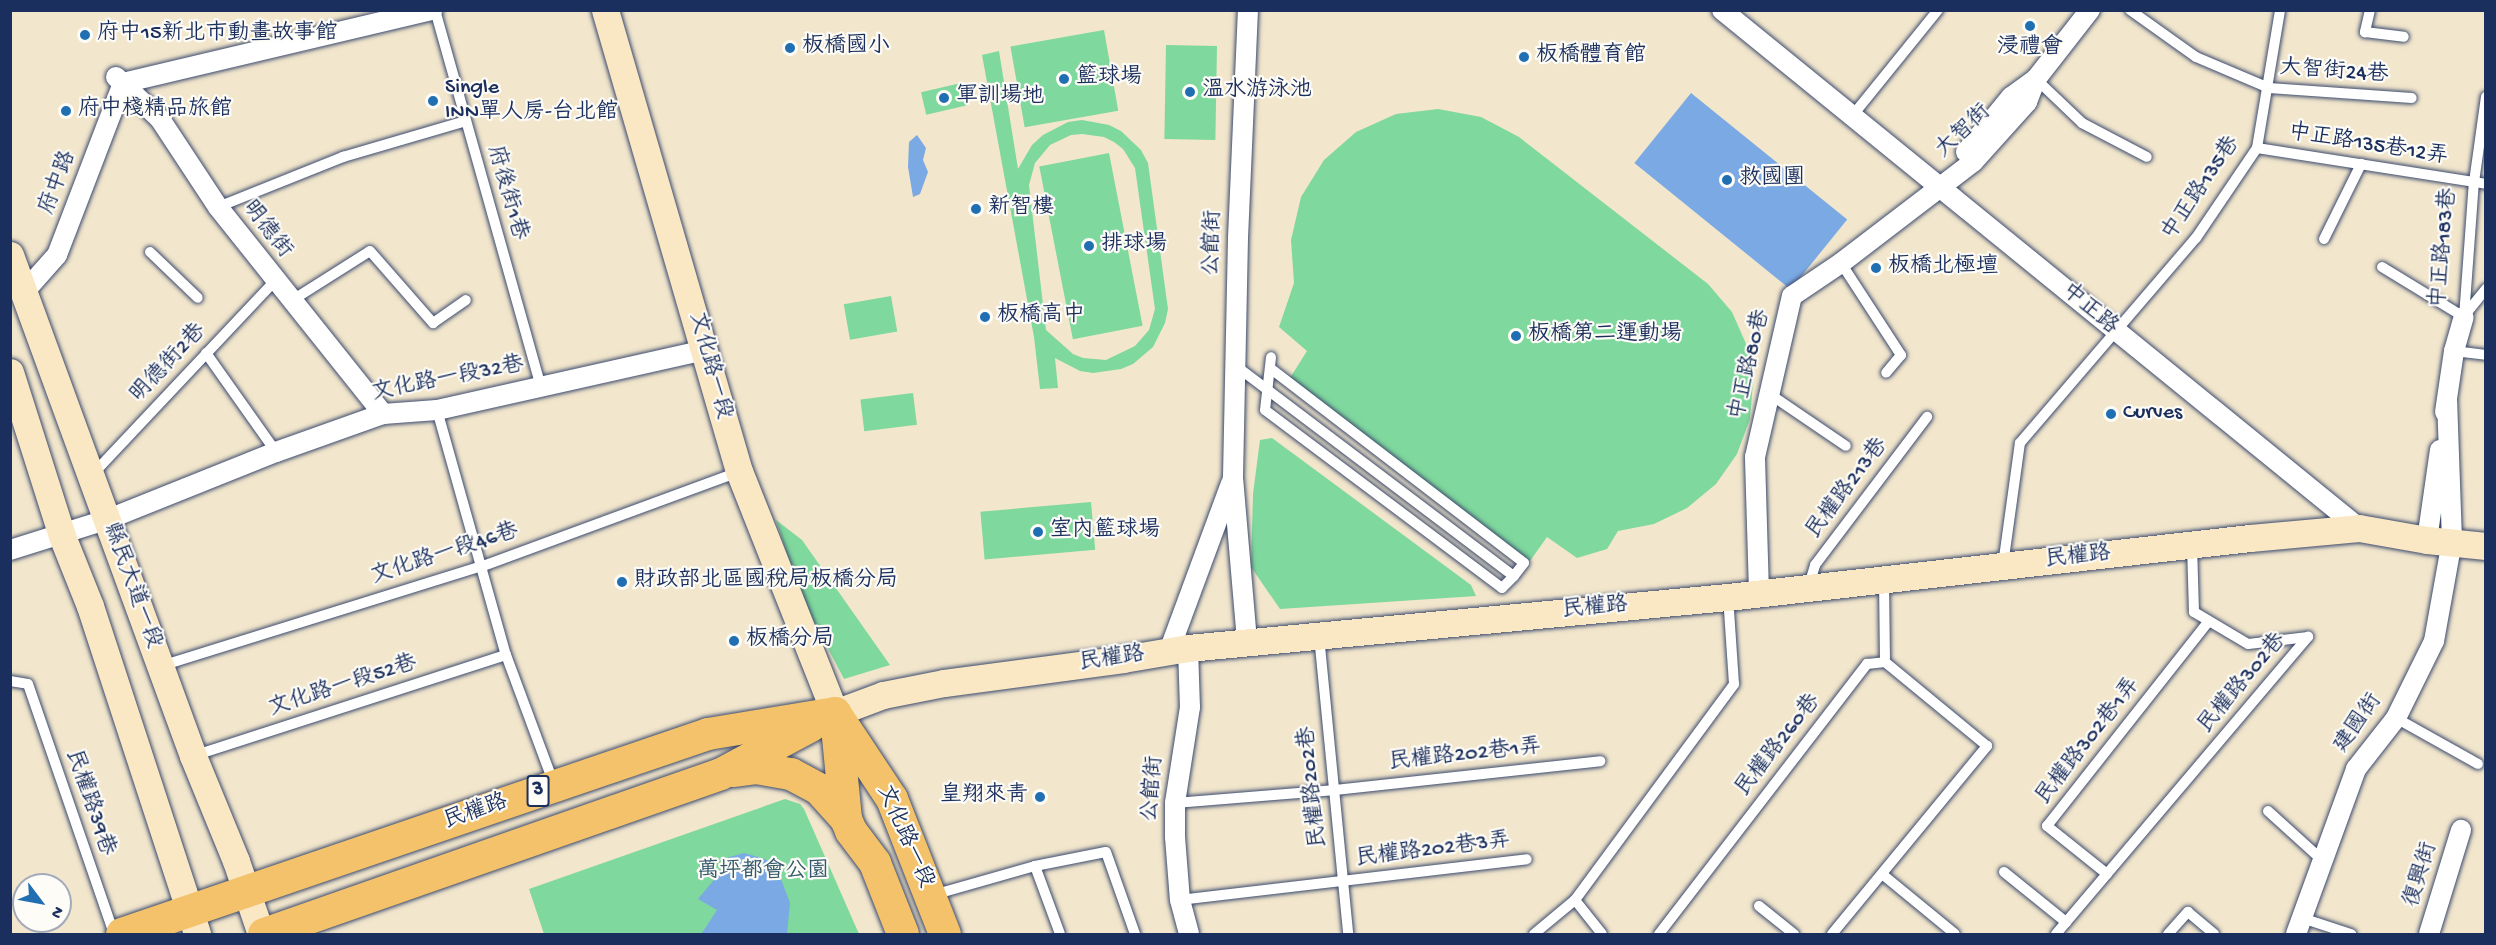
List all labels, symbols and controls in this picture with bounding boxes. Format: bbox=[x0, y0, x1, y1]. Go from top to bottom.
marker: 浸禮會 bbox=[2023, 19, 2037, 33]
place label: 府中15新北市動畫故事館 bbox=[97, 22, 337, 48]
marker: 府中15新北市動畫故事館 bbox=[78, 28, 92, 42]
place label: 板橋國小 bbox=[802, 35, 890, 61]
place label: 浸禮會 bbox=[1997, 36, 2063, 62]
marker: 板橋國小 bbox=[783, 41, 797, 55]
place label: 板橋體育館 bbox=[1536, 44, 1646, 70]
marker: 板橋體育館 bbox=[1517, 50, 1531, 64]
street label: 大智街24巷 bbox=[2279, 56, 2389, 90]
place label: 籃球場 bbox=[1076, 66, 1142, 92]
marker: 籃球場 bbox=[1057, 72, 1071, 86]
place label: Single INN單人房-台北館 bbox=[445, 75, 618, 126]
place label: 溫水游泳池 bbox=[1202, 79, 1312, 105]
place label: 軍訓場地 bbox=[956, 85, 1044, 111]
marker: 溫水游泳池 bbox=[1183, 85, 1197, 99]
marker: 軍訓場地 bbox=[937, 91, 951, 105]
marker: Single INN單人房-台北館 bbox=[426, 94, 440, 108]
place label: 府中棧精品旅館 bbox=[78, 98, 232, 124]
street label: 大智街 bbox=[1931, 100, 1997, 164]
marker: 府中棧精品旅館 bbox=[59, 104, 73, 118]
street label: 中正路135巷12弄 bbox=[2286, 120, 2450, 172]
street label: 中正路135巷 bbox=[2158, 132, 2246, 246]
street label: 府後街1巷 bbox=[480, 143, 532, 243]
street label: 府中路 bbox=[35, 147, 83, 219]
place label: 救國團 bbox=[1739, 167, 1805, 193]
marker: 救國團 bbox=[1720, 173, 1734, 187]
street label: 中正路183巷 bbox=[2427, 187, 2463, 309]
street label: 明德街 bbox=[235, 196, 297, 264]
place label: 新智樓 bbox=[988, 196, 1054, 222]
marker: 新智樓 bbox=[969, 202, 983, 216]
street label: 公館街 bbox=[1200, 210, 1228, 276]
place label: 排球場 bbox=[1101, 233, 1167, 259]
marker: 排球場 bbox=[1082, 239, 1096, 253]
place label: 板橋北極壇 bbox=[1888, 255, 1998, 281]
marker: 板橋北極壇 bbox=[1869, 261, 1883, 275]
street label: 中正路 bbox=[2055, 279, 2123, 341]
place label: 板橋高中 bbox=[997, 304, 1085, 330]
street label: 中正路80巷 bbox=[1725, 307, 1777, 423]
street label: 文化路一段 bbox=[682, 309, 736, 423]
marker: 板橋高中 bbox=[978, 310, 992, 324]
street label: 明德街2巷 bbox=[126, 319, 212, 409]
place label: 板橋第二運動場 bbox=[1528, 323, 1682, 349]
marker: 板橋第二運動場 bbox=[1509, 329, 1523, 343]
street label: 文化路一段32巷 bbox=[370, 352, 526, 408]
place label: Curves bbox=[2123, 401, 2182, 427]
marker: Curves bbox=[2104, 407, 2118, 421]
street label: 民權路213巷 bbox=[1802, 434, 1894, 544]
street label: 縣民大道一段 bbox=[96, 519, 166, 653]
street label: 文化路一段46巷 bbox=[368, 519, 522, 591]
place label: 室內籃球場 bbox=[1050, 519, 1160, 545]
marker: 室內籃球場 bbox=[1031, 525, 1045, 539]
street label: 民權路 bbox=[2044, 541, 2112, 575]
place label: 財政部北區國稅局板橋分局 bbox=[634, 569, 898, 595]
marker: 財政部北區國稅局板橋分局 bbox=[615, 575, 629, 589]
street label: 民權路 bbox=[1561, 593, 1629, 625]
place label: 板橋分局 bbox=[746, 628, 834, 654]
street label: 民權路302巷 bbox=[2193, 629, 2293, 739]
marker: 板橋分局 bbox=[727, 634, 741, 648]
street label: 民權路 bbox=[1077, 642, 1147, 678]
street label: 文化路一段52巷 bbox=[266, 651, 420, 723]
street label: 民權路302巷1弄 bbox=[2031, 673, 2147, 811]
street label: 建國街 bbox=[2329, 689, 2389, 759]
street label: 民權路260巷 bbox=[1731, 690, 1827, 802]
street label: 民權路202巷 bbox=[1294, 725, 1334, 849]
street label: 民權路202巷1弄 bbox=[1388, 735, 1542, 777]
street label: 民權路39巷 bbox=[59, 746, 119, 860]
street label: 公館街 bbox=[1138, 755, 1170, 823]
road number: 3 bbox=[526, 773, 550, 809]
street label: 文化路一段 bbox=[870, 781, 938, 893]
place label: 皇翔來青 bbox=[940, 784, 1028, 810]
street label: 民權路 bbox=[441, 790, 511, 836]
marker: 皇翔來青 bbox=[1033, 790, 1047, 804]
street label: 民權路202巷3弄 bbox=[1354, 828, 1512, 874]
street label: 復興街 bbox=[2400, 840, 2444, 910]
park label: 萬坪都會公園 bbox=[697, 860, 829, 886]
north arrow bbox=[12, 873, 72, 933]
text: N bbox=[45, 902, 67, 921]

